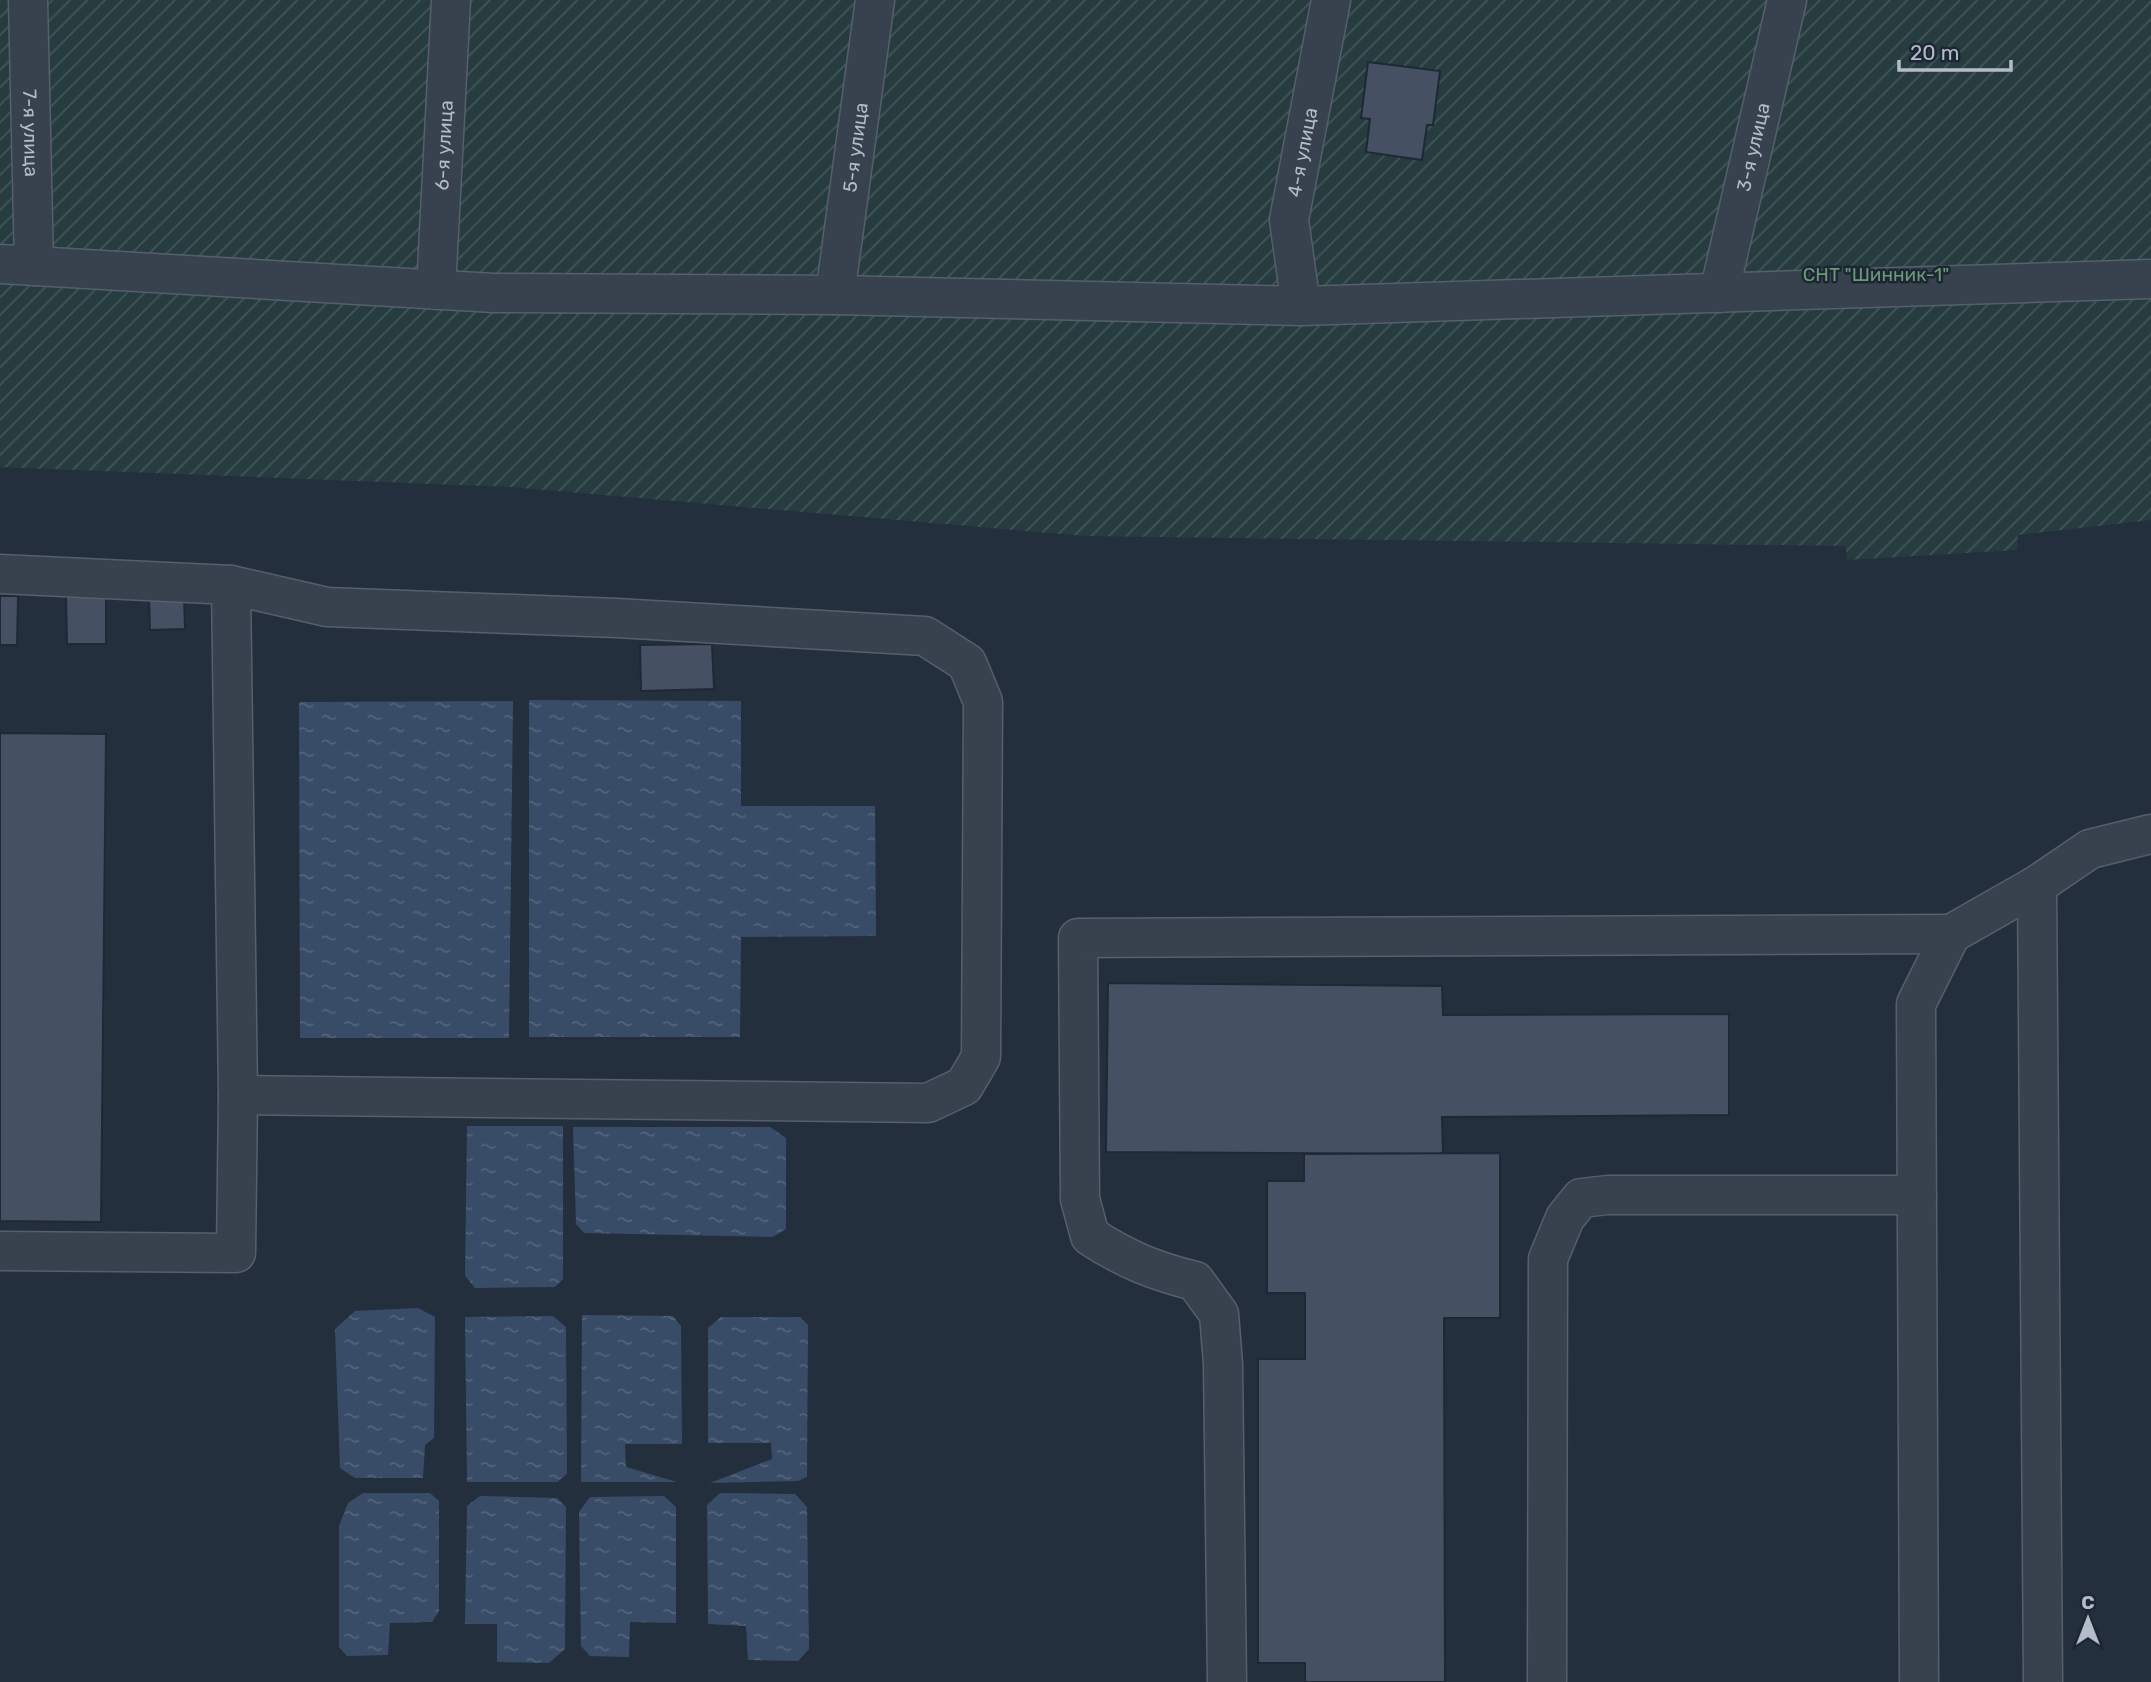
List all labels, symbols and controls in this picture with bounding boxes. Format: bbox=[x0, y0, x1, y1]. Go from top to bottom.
scale bar bbox=[1899, 28, 2011, 72]
text: 20 m bbox=[1910, 40, 1959, 65]
street label: 7-я улица bbox=[19, 89, 43, 177]
street label: 6-я улица bbox=[430, 99, 457, 191]
street label: 3-я улица bbox=[1731, 100, 1774, 193]
street label: 5-я улица bbox=[838, 101, 872, 194]
street label: 4-я улица bbox=[1282, 105, 1322, 199]
park label: СНТ "Шинник-1" bbox=[1803, 263, 1949, 286]
north arrow bbox=[2053, 1584, 2123, 1654]
text: С bbox=[2081, 1591, 2095, 1614]

